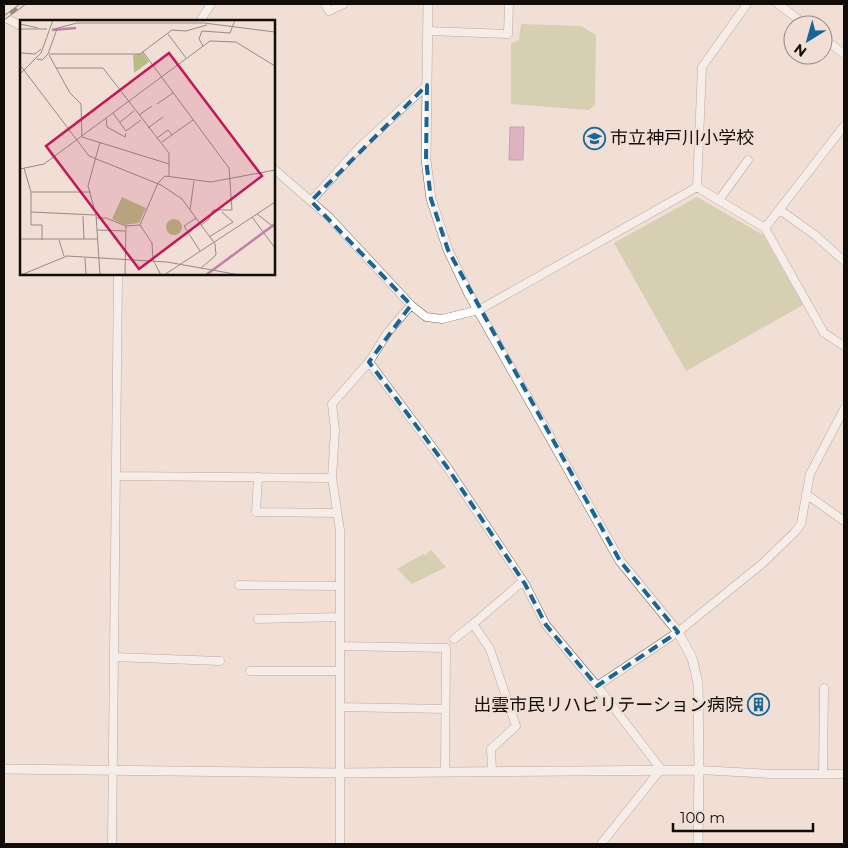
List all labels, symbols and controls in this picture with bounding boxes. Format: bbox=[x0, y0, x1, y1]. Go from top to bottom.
north arrow bbox=[783, 15, 833, 65]
inset map bbox=[20, 20, 275, 275]
text: N bbox=[790, 40, 810, 61]
school or university icon: 市立神戸川小学校 bbox=[582, 126, 606, 150]
place label: 市立神戸川小学校 bbox=[610, 127, 754, 149]
building icon: 出雲市民リハビリテーション病院 bbox=[747, 693, 771, 717]
place label: 出雲市民リハビリテーション病院 bbox=[473, 694, 743, 716]
scale bar bbox=[673, 800, 813, 832]
text: 100 m bbox=[680, 808, 725, 827]

